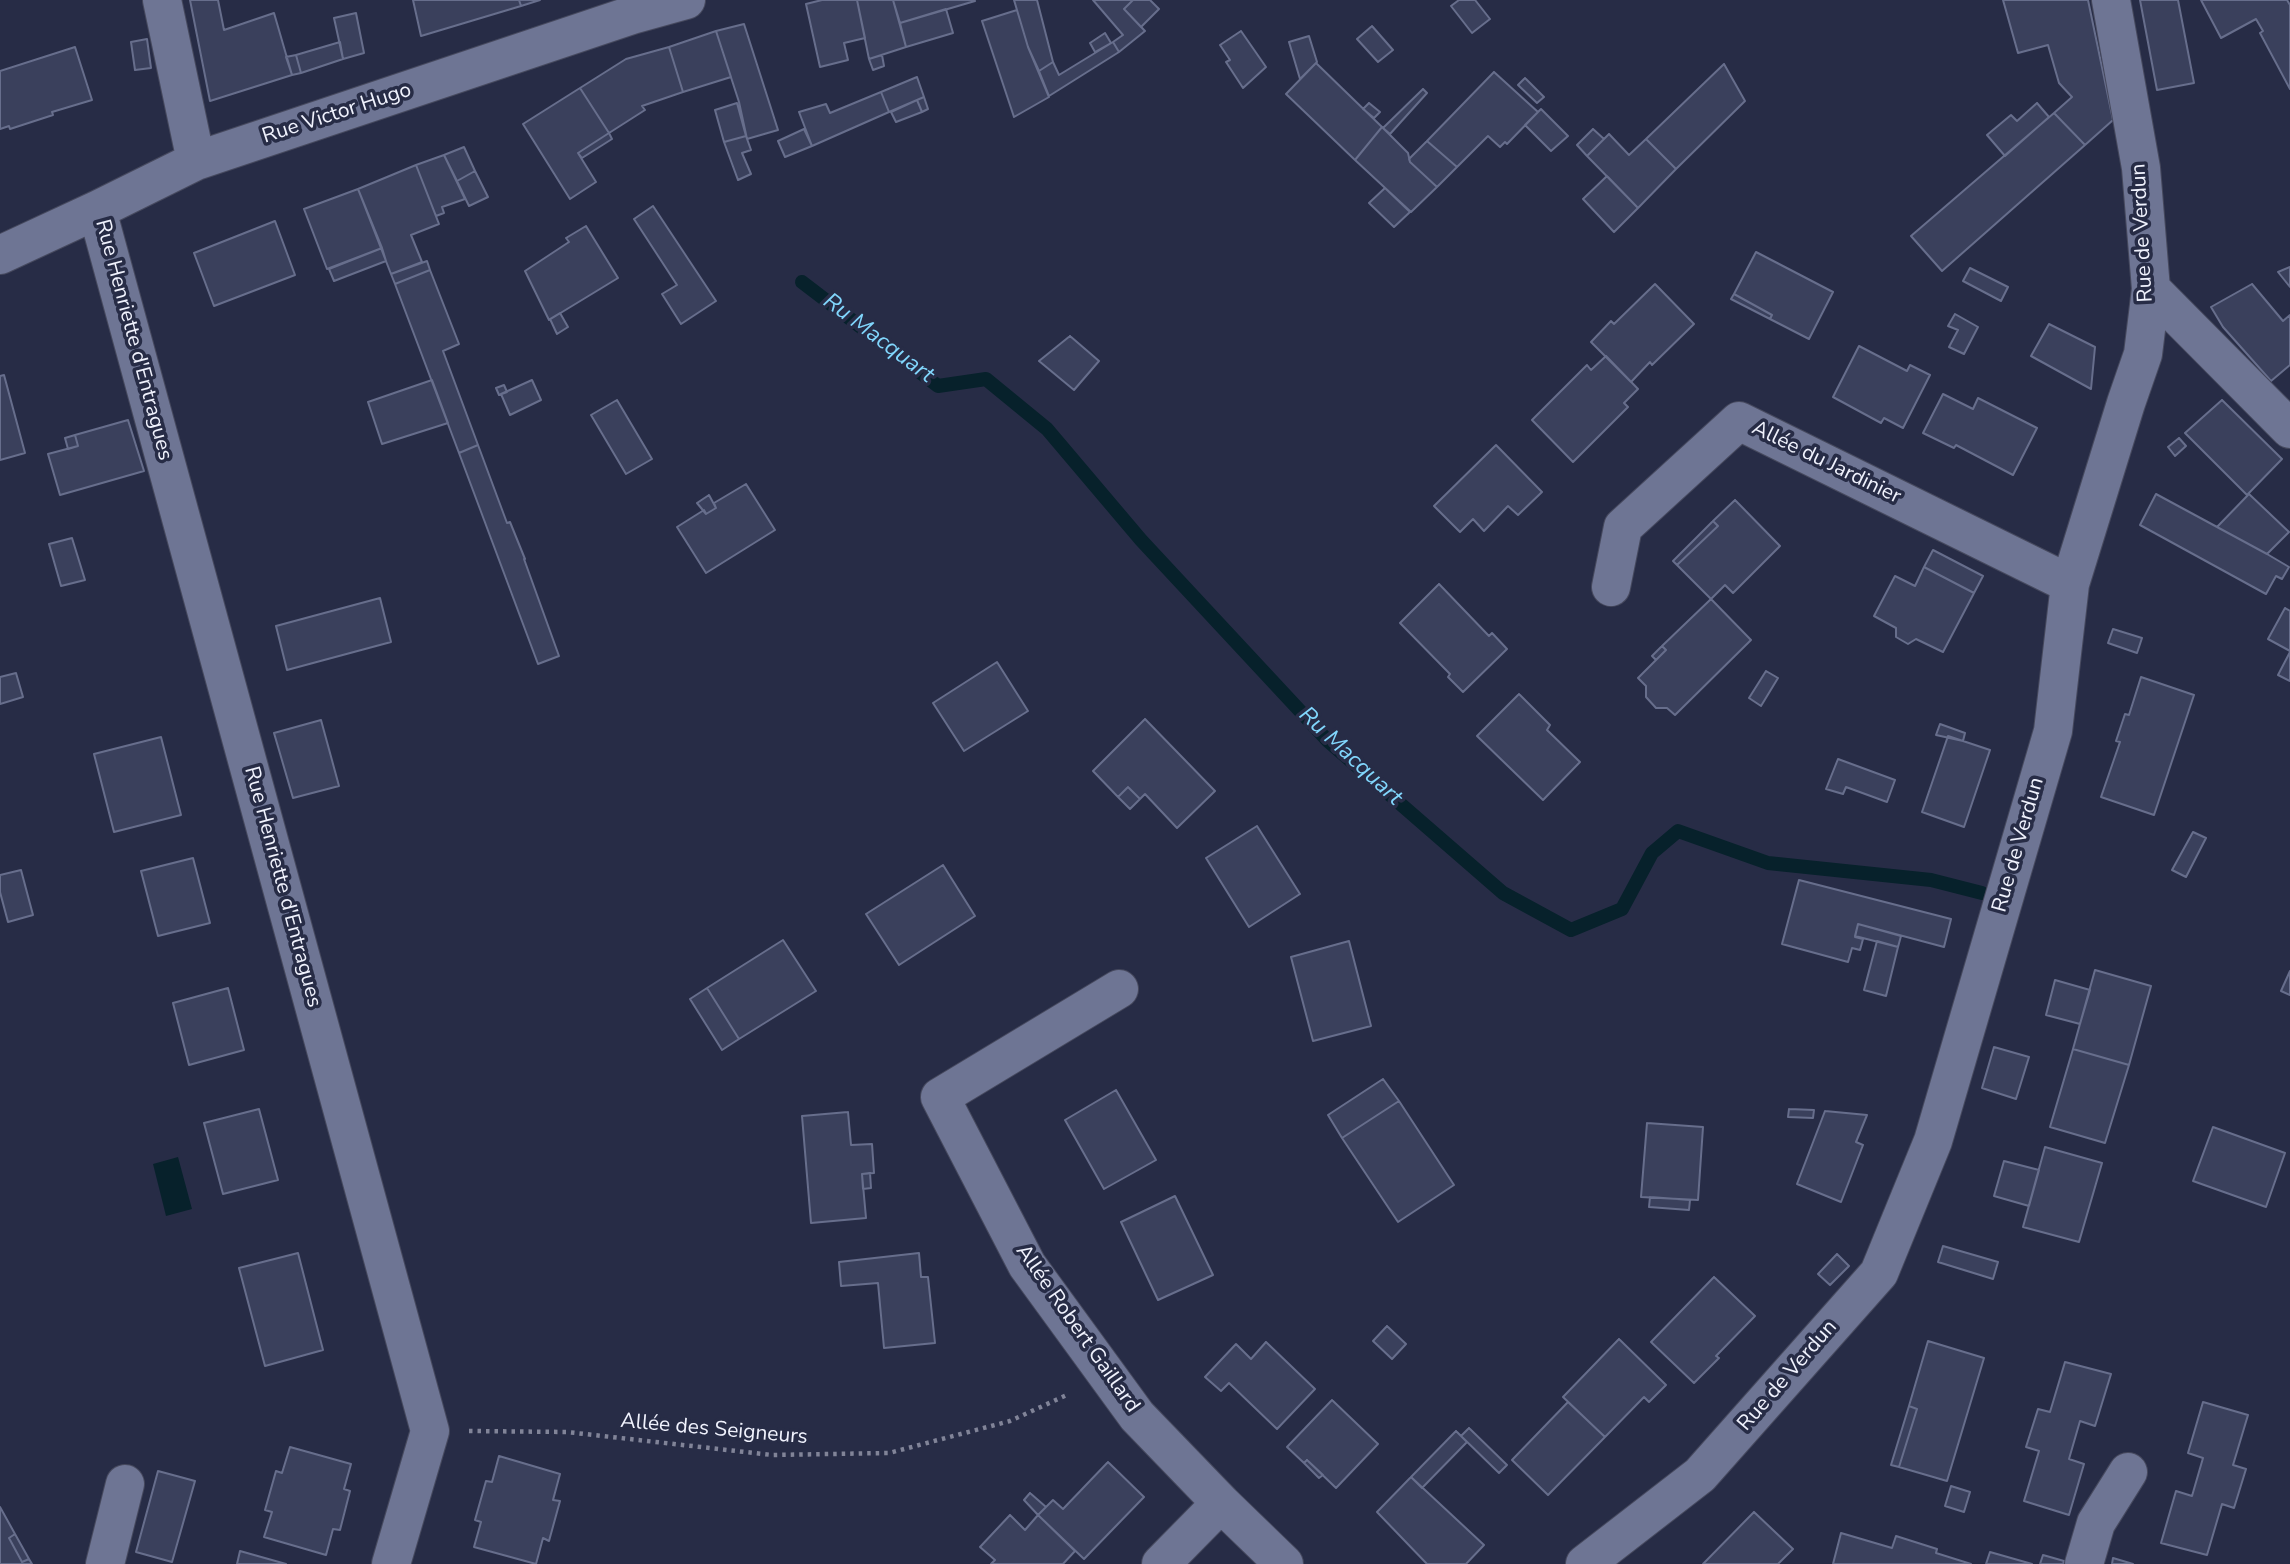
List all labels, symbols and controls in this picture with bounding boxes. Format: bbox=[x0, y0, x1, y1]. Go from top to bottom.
street label: Rue Victor Hugo bbox=[259, 78, 415, 150]
street label: Rue de Verdun bbox=[2127, 163, 2159, 303]
street label: Rue Henriette d'Entragues bbox=[89, 217, 177, 463]
water label: Ru Macquart bbox=[817, 288, 939, 390]
street label: Allée du Jardinier bbox=[1747, 416, 1905, 510]
water label: Ru Macquart bbox=[1292, 702, 1408, 812]
street label: Rue Henriette d'Entragues bbox=[238, 764, 326, 1010]
street label: Rue de Verdun bbox=[1988, 775, 2050, 915]
street label: Allée Robert Gaillard bbox=[1009, 1240, 1145, 1418]
street label: Rue de Verdun bbox=[1733, 1315, 1843, 1437]
street label: Allée des Seigneurs bbox=[619, 1409, 809, 1451]

